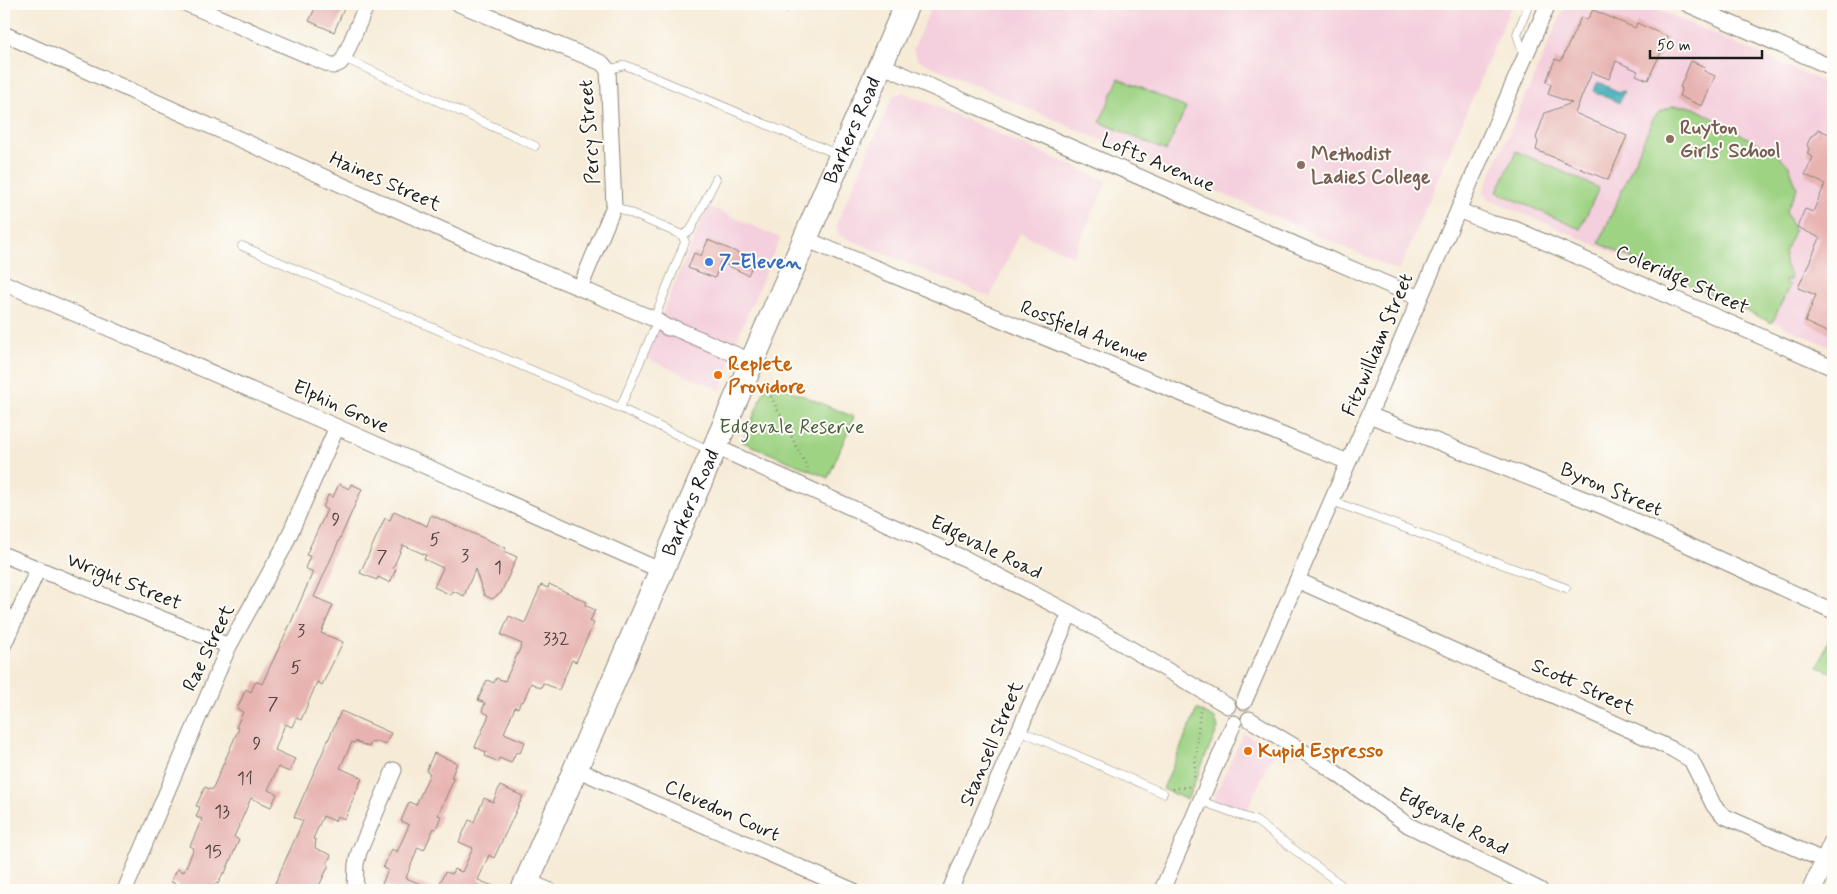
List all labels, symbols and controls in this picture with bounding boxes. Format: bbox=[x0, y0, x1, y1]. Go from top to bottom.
scale bar bbox=[1650, 28, 1762, 60]
text: 50 m bbox=[1657, 36, 1691, 56]
street label: Barkers Road bbox=[817, 72, 887, 188]
street label: Percy Street bbox=[573, 79, 607, 185]
place label: Ruyton Girls' School bbox=[1680, 115, 1780, 165]
street label: Lofts Avenue bbox=[1097, 127, 1219, 199]
marker: Ruyton Girls' School bbox=[1664, 133, 1676, 145]
place label: Methodist Ladies College bbox=[1311, 141, 1431, 191]
street label: Haines Street bbox=[325, 145, 445, 219]
marker: Methodist Ladies College bbox=[1295, 159, 1307, 171]
street label: Coleridge Street bbox=[1610, 239, 1753, 323]
place label: 7-Eleven bbox=[719, 249, 802, 276]
marker: 7-Eleven bbox=[703, 256, 715, 268]
street label: Fitzwilliam Street bbox=[1336, 269, 1420, 421]
street label: Rossfield Avenue bbox=[1016, 294, 1152, 370]
place label: Replete Providore bbox=[728, 351, 806, 401]
marker: Replete Providore bbox=[712, 369, 724, 381]
street label: Elphin Grove bbox=[288, 374, 394, 440]
park label: Edgevale Reserve bbox=[719, 414, 865, 443]
street label: Barkers Road bbox=[656, 445, 726, 561]
street label: Byron Street bbox=[1556, 456, 1666, 524]
house number: 9 bbox=[332, 508, 341, 532]
street label: Edgevale Road bbox=[925, 509, 1047, 589]
house number: 5 bbox=[430, 528, 441, 552]
house number: 3 bbox=[461, 544, 469, 568]
house number: 7 bbox=[377, 545, 388, 569]
street label: Wright Street bbox=[62, 547, 185, 618]
house number: 1 bbox=[494, 556, 502, 580]
street label: Rae Street bbox=[176, 600, 242, 696]
house number: 3 bbox=[297, 619, 305, 643]
house number: 332 bbox=[543, 627, 570, 651]
street label: Scott Street bbox=[1527, 652, 1639, 722]
house number: 5 bbox=[291, 656, 302, 680]
street label: Stansell Street bbox=[953, 677, 1031, 811]
house number: 7 bbox=[268, 692, 279, 716]
house number: 9 bbox=[253, 732, 262, 756]
place label: Kupid Espresso bbox=[1258, 738, 1383, 765]
marker: Kupid Espresso bbox=[1242, 745, 1254, 757]
house number: 11 bbox=[237, 767, 253, 791]
street label: Clevedon Court bbox=[660, 773, 784, 849]
street label: Edgevale Road bbox=[1392, 782, 1513, 864]
house number: 13 bbox=[214, 800, 230, 824]
house number: 15 bbox=[204, 840, 222, 864]

